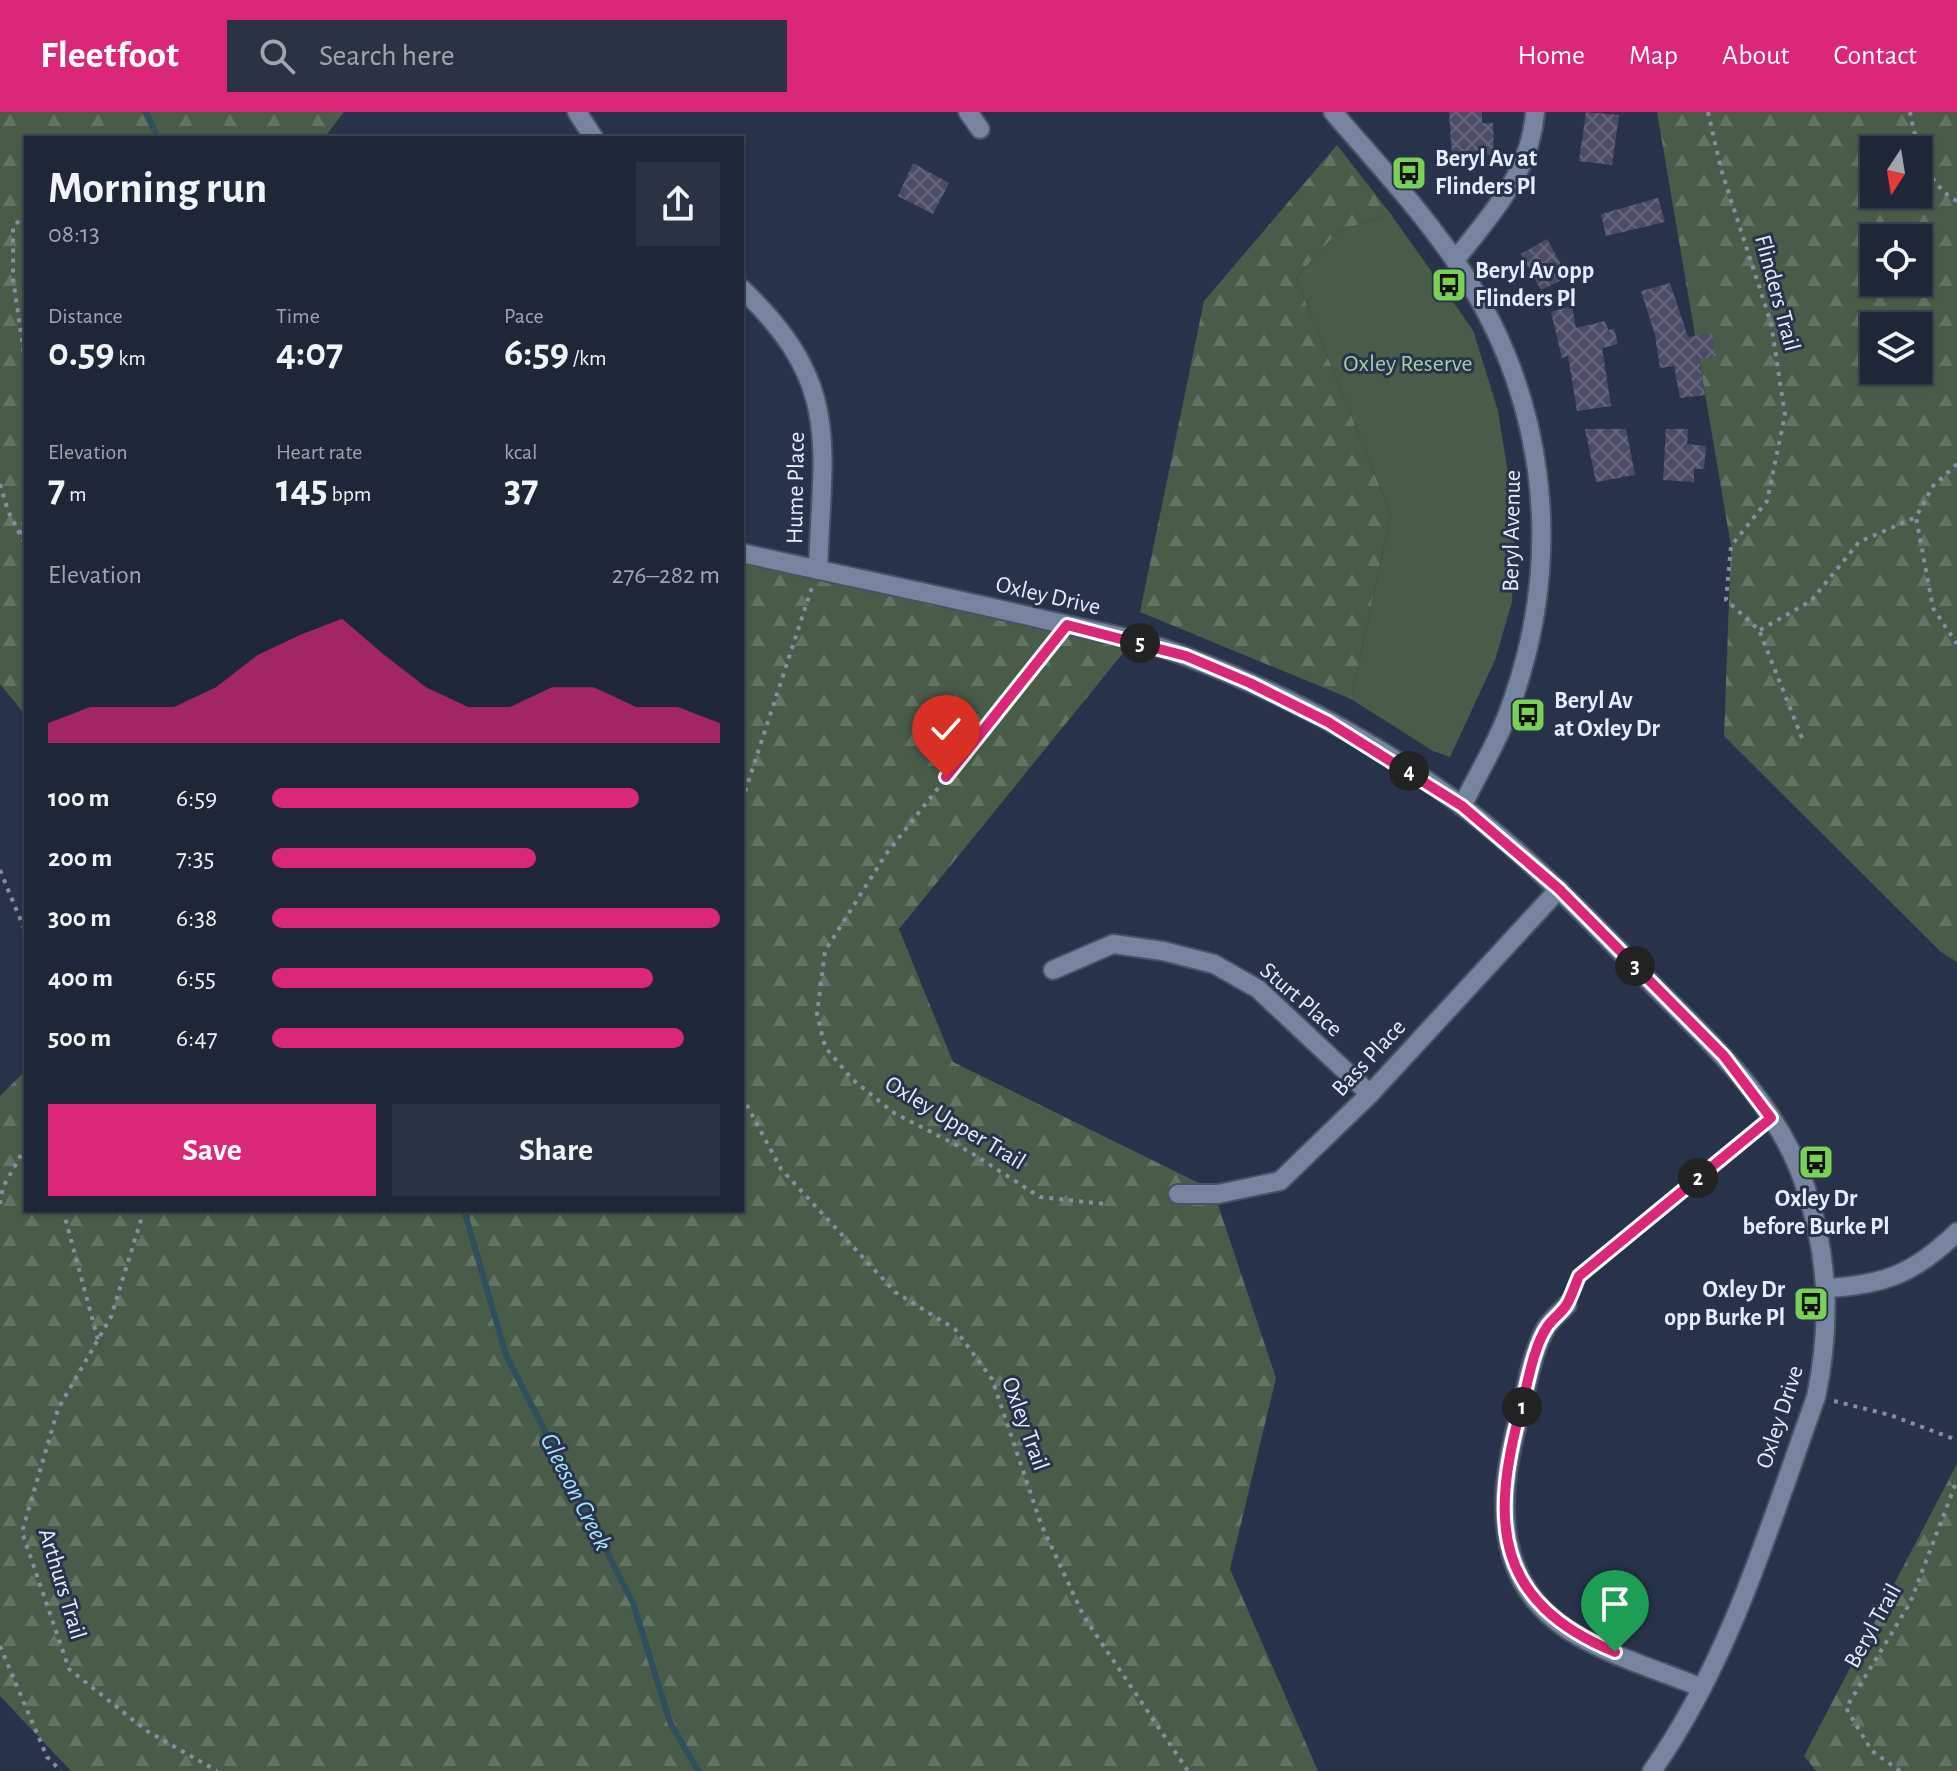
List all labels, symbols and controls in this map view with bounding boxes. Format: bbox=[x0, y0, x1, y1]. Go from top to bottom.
search box bbox=[227, 20, 787, 92]
icon: search bbox=[255, 34, 299, 78]
text: Fleetfoot bbox=[40, 37, 179, 75]
text: Search here bbox=[319, 41, 455, 71]
text: Home bbox=[1518, 42, 1585, 70]
text: Map bbox=[1629, 42, 1678, 70]
text: About bbox=[1722, 42, 1790, 70]
text: Contact bbox=[1834, 42, 1917, 70]
north arrow bbox=[1860, 136, 1932, 208]
map controls bbox=[1860, 136, 1932, 384]
place label: Beryl Av at Flinders Pl bbox=[1435, 147, 1537, 199]
bus stop icon: Beryl Av at Flinders Pl bbox=[1390, 154, 1428, 192]
button: share bbox=[636, 162, 720, 246]
text: Morning run bbox=[48, 167, 267, 211]
text: 08:13 bbox=[48, 221, 100, 247]
button: locate bbox=[1860, 224, 1932, 296]
street label: Flinders Trail bbox=[1750, 232, 1804, 354]
place label: Beryl Av opp Flinders Pl bbox=[1475, 259, 1594, 311]
bus stop icon: Beryl Av opp Flinders Pl bbox=[1430, 266, 1468, 304]
text: Distance bbox=[48, 305, 123, 327]
text: Time bbox=[276, 305, 320, 327]
text: Pace bbox=[504, 305, 544, 327]
button: layers bbox=[1860, 312, 1932, 384]
text: 0.59 bbox=[48, 333, 115, 373]
text: 4:07 bbox=[276, 333, 343, 373]
text: 6:59 bbox=[504, 333, 569, 373]
text: km bbox=[115, 347, 146, 369]
text: /km bbox=[569, 347, 607, 369]
park label: Oxley Reserve bbox=[1343, 352, 1473, 376]
street label: Hume Place bbox=[783, 432, 809, 544]
text: Elevation bbox=[48, 441, 128, 463]
text: Heart rate bbox=[276, 441, 362, 463]
text: kcal bbox=[504, 441, 538, 463]
text: 7 bbox=[48, 469, 65, 509]
text: 145 bbox=[276, 469, 328, 509]
text: 37 bbox=[504, 469, 539, 509]
street label: Beryl Avenue bbox=[1499, 470, 1525, 592]
text: m bbox=[65, 483, 87, 505]
text: bpm bbox=[328, 483, 371, 505]
text: Elevation bbox=[48, 562, 142, 588]
text: 276–282 m bbox=[612, 562, 720, 588]
street label: Oxley Drive bbox=[993, 572, 1103, 620]
pin: 5 bbox=[1120, 623, 1160, 663]
text: 5 bbox=[1135, 632, 1145, 654]
place label: Beryl Av at Oxley Dr bbox=[1554, 689, 1660, 741]
pin bbox=[912, 695, 980, 777]
bus stop icon: Beryl Av at Oxley Dr bbox=[1509, 696, 1547, 734]
icon: check bbox=[924, 707, 968, 751]
pin: 4 bbox=[1389, 751, 1429, 791]
text: 4 bbox=[1403, 760, 1415, 782]
text: 100 m bbox=[48, 785, 109, 811]
text: 6:59 bbox=[176, 785, 217, 811]
text: 200 m bbox=[48, 845, 112, 871]
text: 7:35 bbox=[176, 845, 214, 871]
text: 300 m bbox=[48, 905, 111, 931]
text: 6:38 bbox=[176, 905, 217, 931]
pin: 3 bbox=[1615, 946, 1655, 986]
text: 3 bbox=[1630, 955, 1640, 977]
street label: Sturt Place bbox=[1255, 958, 1347, 1042]
text: 400 m bbox=[48, 965, 113, 991]
text: 6:55 bbox=[176, 965, 216, 991]
street label: Bass Place bbox=[1328, 1015, 1410, 1101]
text: 500 m bbox=[48, 1025, 111, 1051]
text: 6:47 bbox=[176, 1025, 218, 1051]
street label: Oxley Upper Trail bbox=[881, 1072, 1029, 1174]
button: Save bbox=[48, 1104, 376, 1196]
button: Share bbox=[392, 1104, 720, 1196]
bus stop icon: Oxley Dr before Burke Pl bbox=[1797, 1143, 1835, 1181]
pin: 2 bbox=[1678, 1158, 1718, 1198]
text: 2 bbox=[1693, 1167, 1703, 1189]
place label: Oxley Dr before Burke Pl bbox=[1743, 1187, 1890, 1239]
place label: Oxley Dr opp Burke Pl bbox=[1664, 1278, 1786, 1330]
bus stop icon: Oxley Dr opp Burke Pl bbox=[1792, 1285, 1830, 1323]
street label: Oxley Drive bbox=[1752, 1362, 1808, 1472]
street label: Oxley Trail bbox=[997, 1374, 1053, 1474]
pin: 1 bbox=[1502, 1387, 1542, 1427]
text: 1 bbox=[1518, 1396, 1526, 1418]
water label: Gleeson Creek bbox=[535, 1429, 617, 1555]
street label: Arthurs Trail bbox=[34, 1526, 90, 1642]
pin bbox=[1581, 1570, 1649, 1652]
street label: Beryl Trail bbox=[1840, 1580, 1906, 1672]
icon: arrive bbox=[1593, 1582, 1637, 1626]

